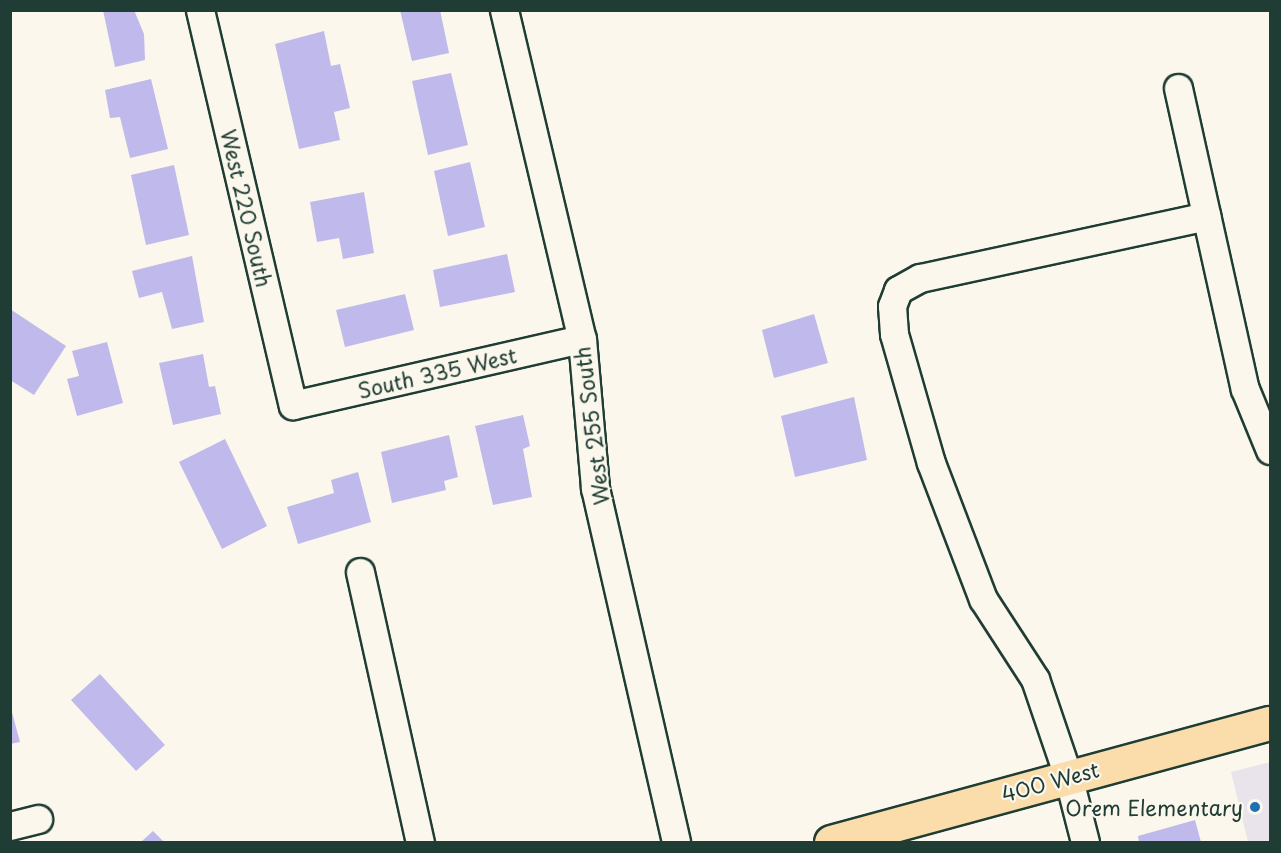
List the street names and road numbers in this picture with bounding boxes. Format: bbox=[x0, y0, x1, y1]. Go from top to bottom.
street label: West 220 South bbox=[216, 125, 278, 291]
street label: South 335 West bbox=[356, 342, 518, 402]
street label: West 255 South bbox=[569, 344, 613, 508]
street label: 400 West bbox=[998, 756, 1102, 806]

